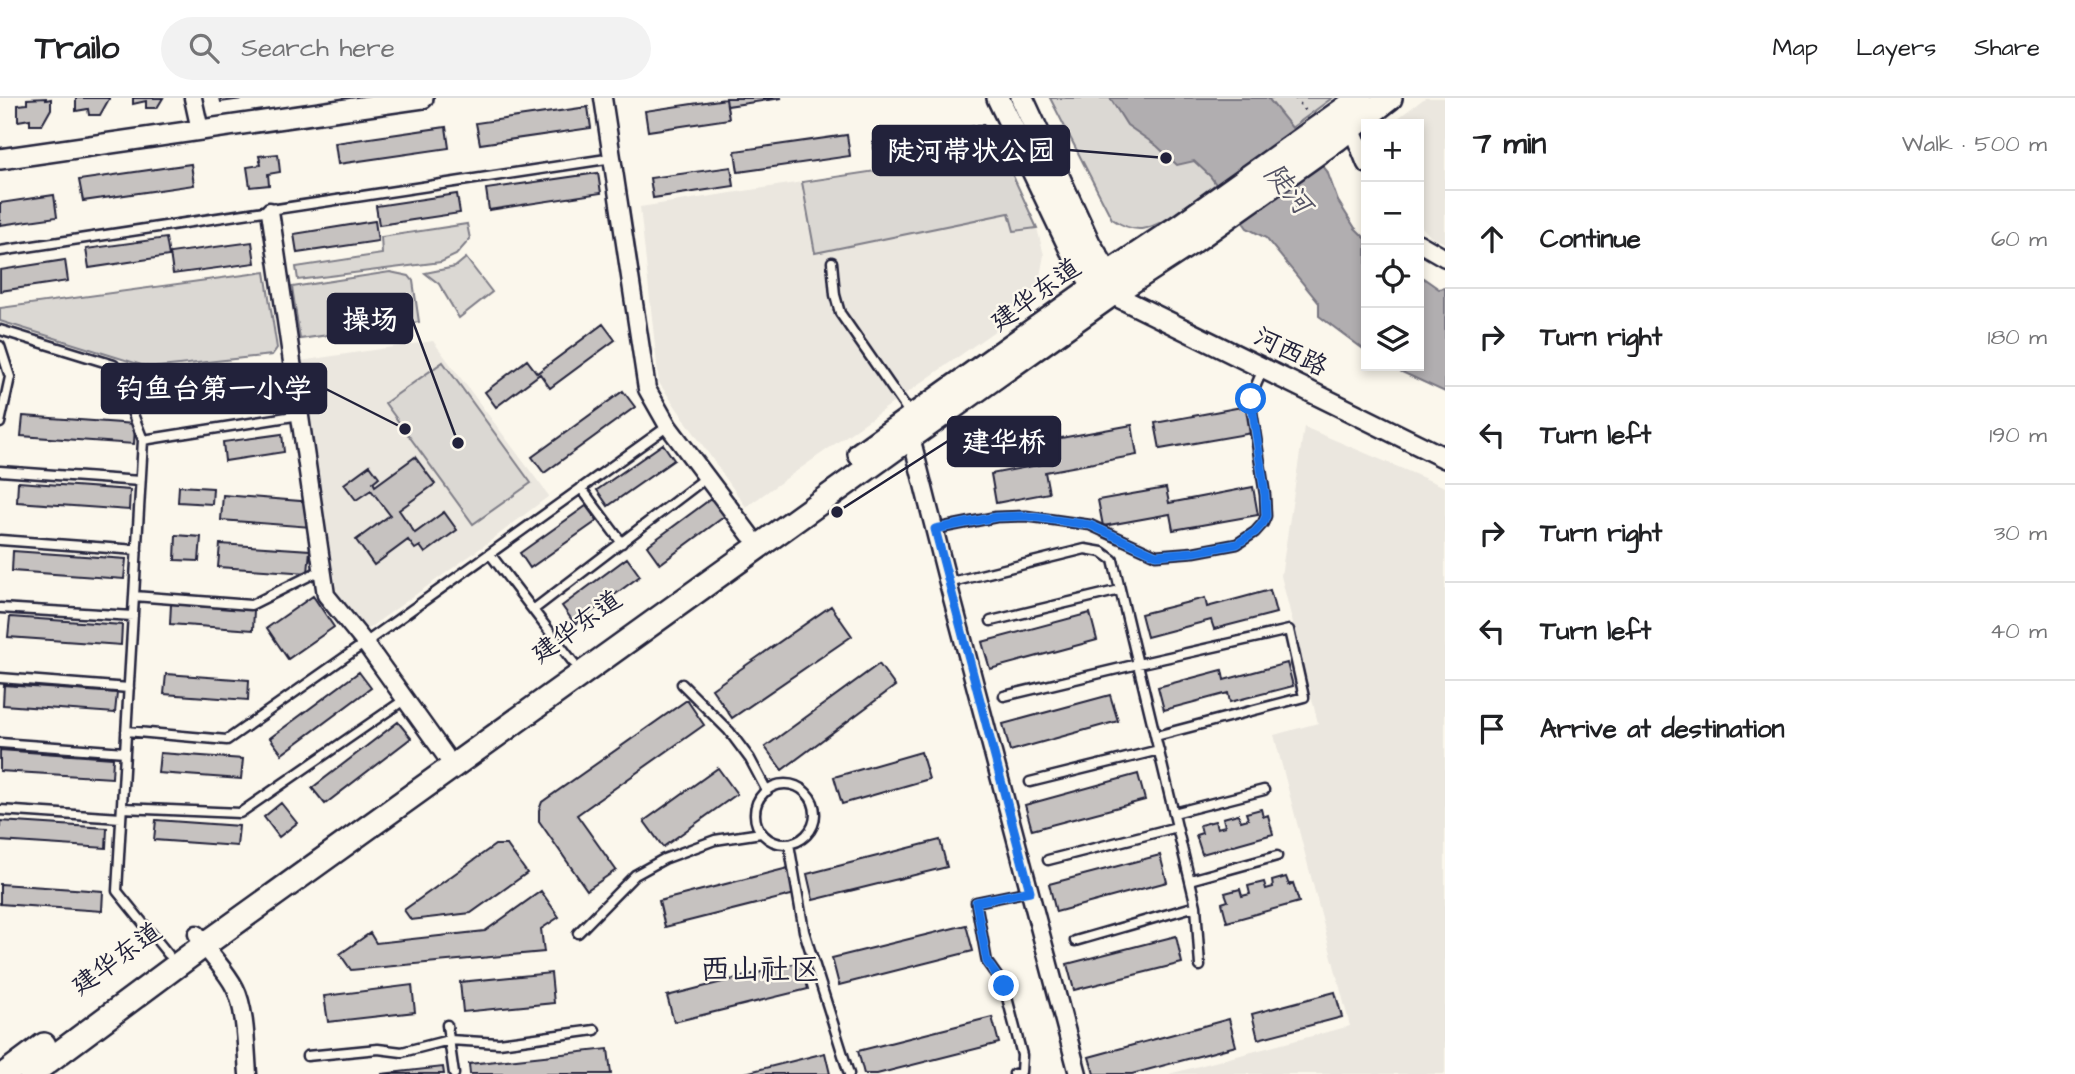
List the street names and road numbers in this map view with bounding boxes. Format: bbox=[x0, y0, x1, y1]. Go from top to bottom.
street label: 建华东道 bbox=[983, 250, 1088, 340]
street label: 河西路 bbox=[1248, 319, 1334, 385]
street label: 建华东道 bbox=[524, 582, 629, 672]
street label: 建华东道 bbox=[64, 914, 169, 1004]

